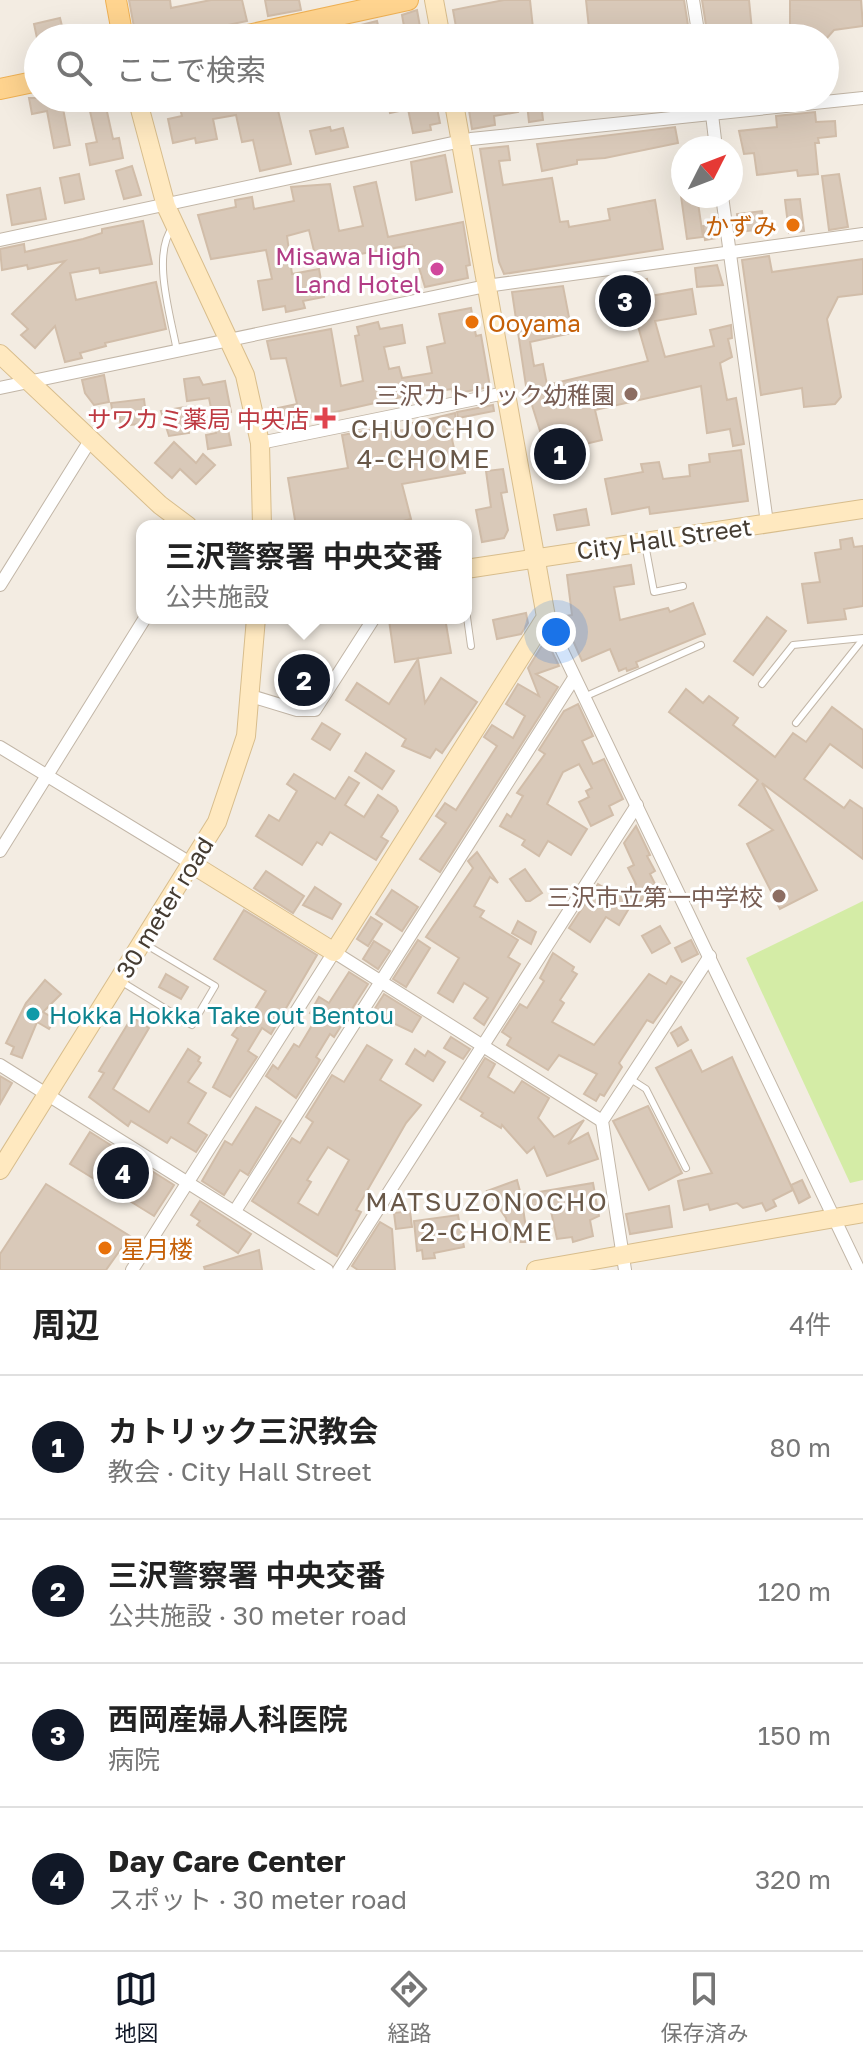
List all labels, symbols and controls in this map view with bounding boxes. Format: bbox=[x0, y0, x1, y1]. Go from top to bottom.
search box bbox=[24, 24, 839, 112]
icon: search bbox=[52, 46, 96, 90]
text: ここで検索 bbox=[116, 52, 266, 88]
north arrow bbox=[671, 136, 743, 208]
place label: かずみ bbox=[705, 211, 777, 240]
marker: かずみ bbox=[784, 216, 802, 234]
place label: Misawa High Land Hotel bbox=[275, 241, 421, 298]
marker: Misawa High Land Hotel bbox=[428, 260, 446, 278]
pin: 3 bbox=[599, 271, 651, 331]
place label: Ooyama bbox=[488, 308, 581, 337]
marker: Ooyama bbox=[463, 313, 481, 331]
place label: 三沢カトリック幼稚園 bbox=[375, 380, 615, 409]
marker: 三沢カトリック幼稚園 bbox=[622, 385, 640, 403]
place label: サワカミ薬局 中央店 bbox=[87, 404, 309, 433]
marker: サワカミ薬局 中央店 bbox=[316, 409, 334, 427]
district label: CHUOCHO 4-CHOME bbox=[351, 413, 497, 474]
pin: 1 bbox=[534, 424, 586, 484]
street label: City Hall Street bbox=[575, 511, 753, 565]
popup bbox=[136, 520, 472, 624]
text: 三沢警察署 中央交番 bbox=[165, 538, 443, 574]
text: 公共施設 bbox=[165, 581, 269, 612]
your location bbox=[536, 612, 576, 652]
pin: 2 bbox=[278, 650, 330, 710]
street label: 30 meter road bbox=[109, 831, 219, 983]
place label: 三沢市立第一中学校 bbox=[547, 882, 763, 911]
marker: 三沢市立第一中学校 bbox=[770, 887, 788, 905]
place label: Hokka Hokka Take out Bentou bbox=[49, 1000, 394, 1029]
marker: Hokka Hokka Take out Bentou bbox=[24, 1005, 42, 1023]
pin: 4 bbox=[97, 1143, 149, 1203]
district label: MATSUZONOCHO 2-CHOME bbox=[365, 1186, 609, 1247]
place label: 星月楼 bbox=[121, 1234, 193, 1263]
marker: 星月楼 bbox=[96, 1239, 114, 1257]
text: 周辺 bbox=[32, 1304, 100, 1344]
text: 4件 bbox=[789, 1309, 831, 1340]
text: カトリック三沢教会 bbox=[108, 1413, 378, 1449]
text: 1 bbox=[51, 1432, 65, 1463]
text: 80 m bbox=[770, 1432, 831, 1463]
text: 教会 · City Hall Street bbox=[108, 1456, 372, 1487]
text: 三沢警察署 中央交番 bbox=[108, 1557, 386, 1593]
text: 2 bbox=[50, 1576, 66, 1607]
text: 120 m bbox=[758, 1576, 831, 1607]
text: 公共施設 · 30 meter road bbox=[108, 1600, 407, 1631]
text: 西岡産婦人科医院 bbox=[108, 1701, 348, 1737]
text: 3 bbox=[50, 1720, 66, 1751]
text: 150 m bbox=[758, 1720, 831, 1751]
text: 病院 bbox=[108, 1744, 160, 1775]
text: Day Care Center bbox=[108, 1843, 346, 1879]
text: 4 bbox=[50, 1864, 66, 1895]
text: 320 m bbox=[755, 1864, 831, 1895]
text: スポット · 30 meter road bbox=[108, 1884, 407, 1915]
tab: 地図 bbox=[114, 1967, 159, 2047]
tab: 経路 bbox=[387, 1967, 432, 2047]
tab: 保存済み bbox=[660, 1967, 749, 2047]

